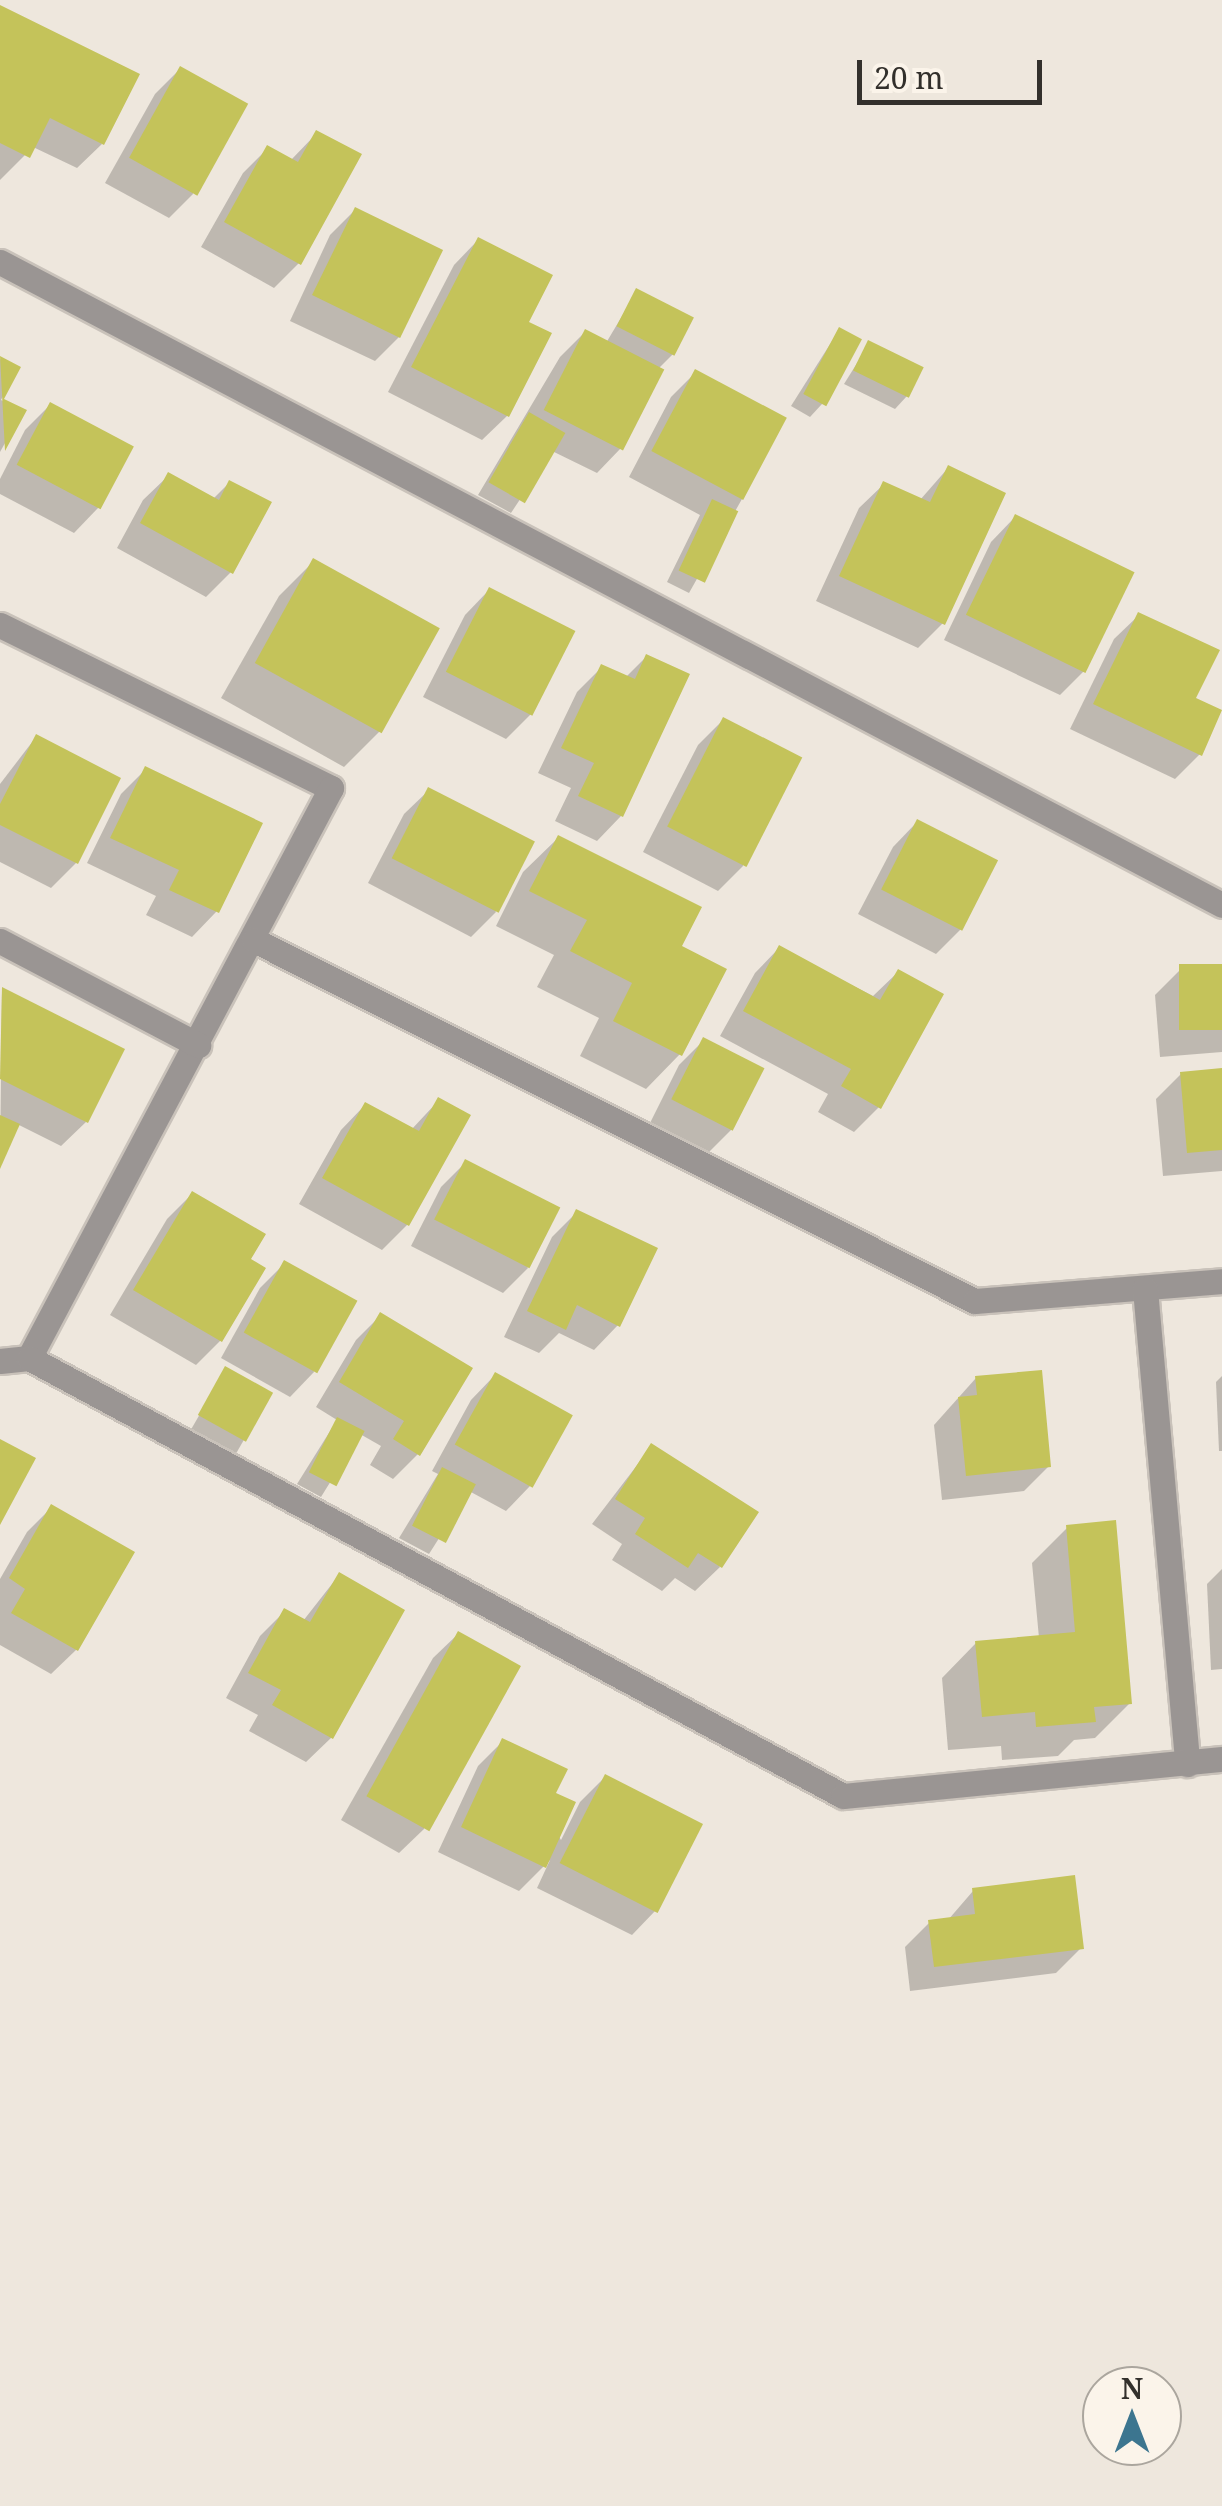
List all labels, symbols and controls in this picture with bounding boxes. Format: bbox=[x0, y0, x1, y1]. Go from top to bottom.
scale bar bbox=[862, 40, 1047, 102]
text: 20 m bbox=[874, 57, 944, 98]
north arrow bbox=[1082, 2366, 1182, 2466]
text: N bbox=[1121, 2369, 1143, 2407]

